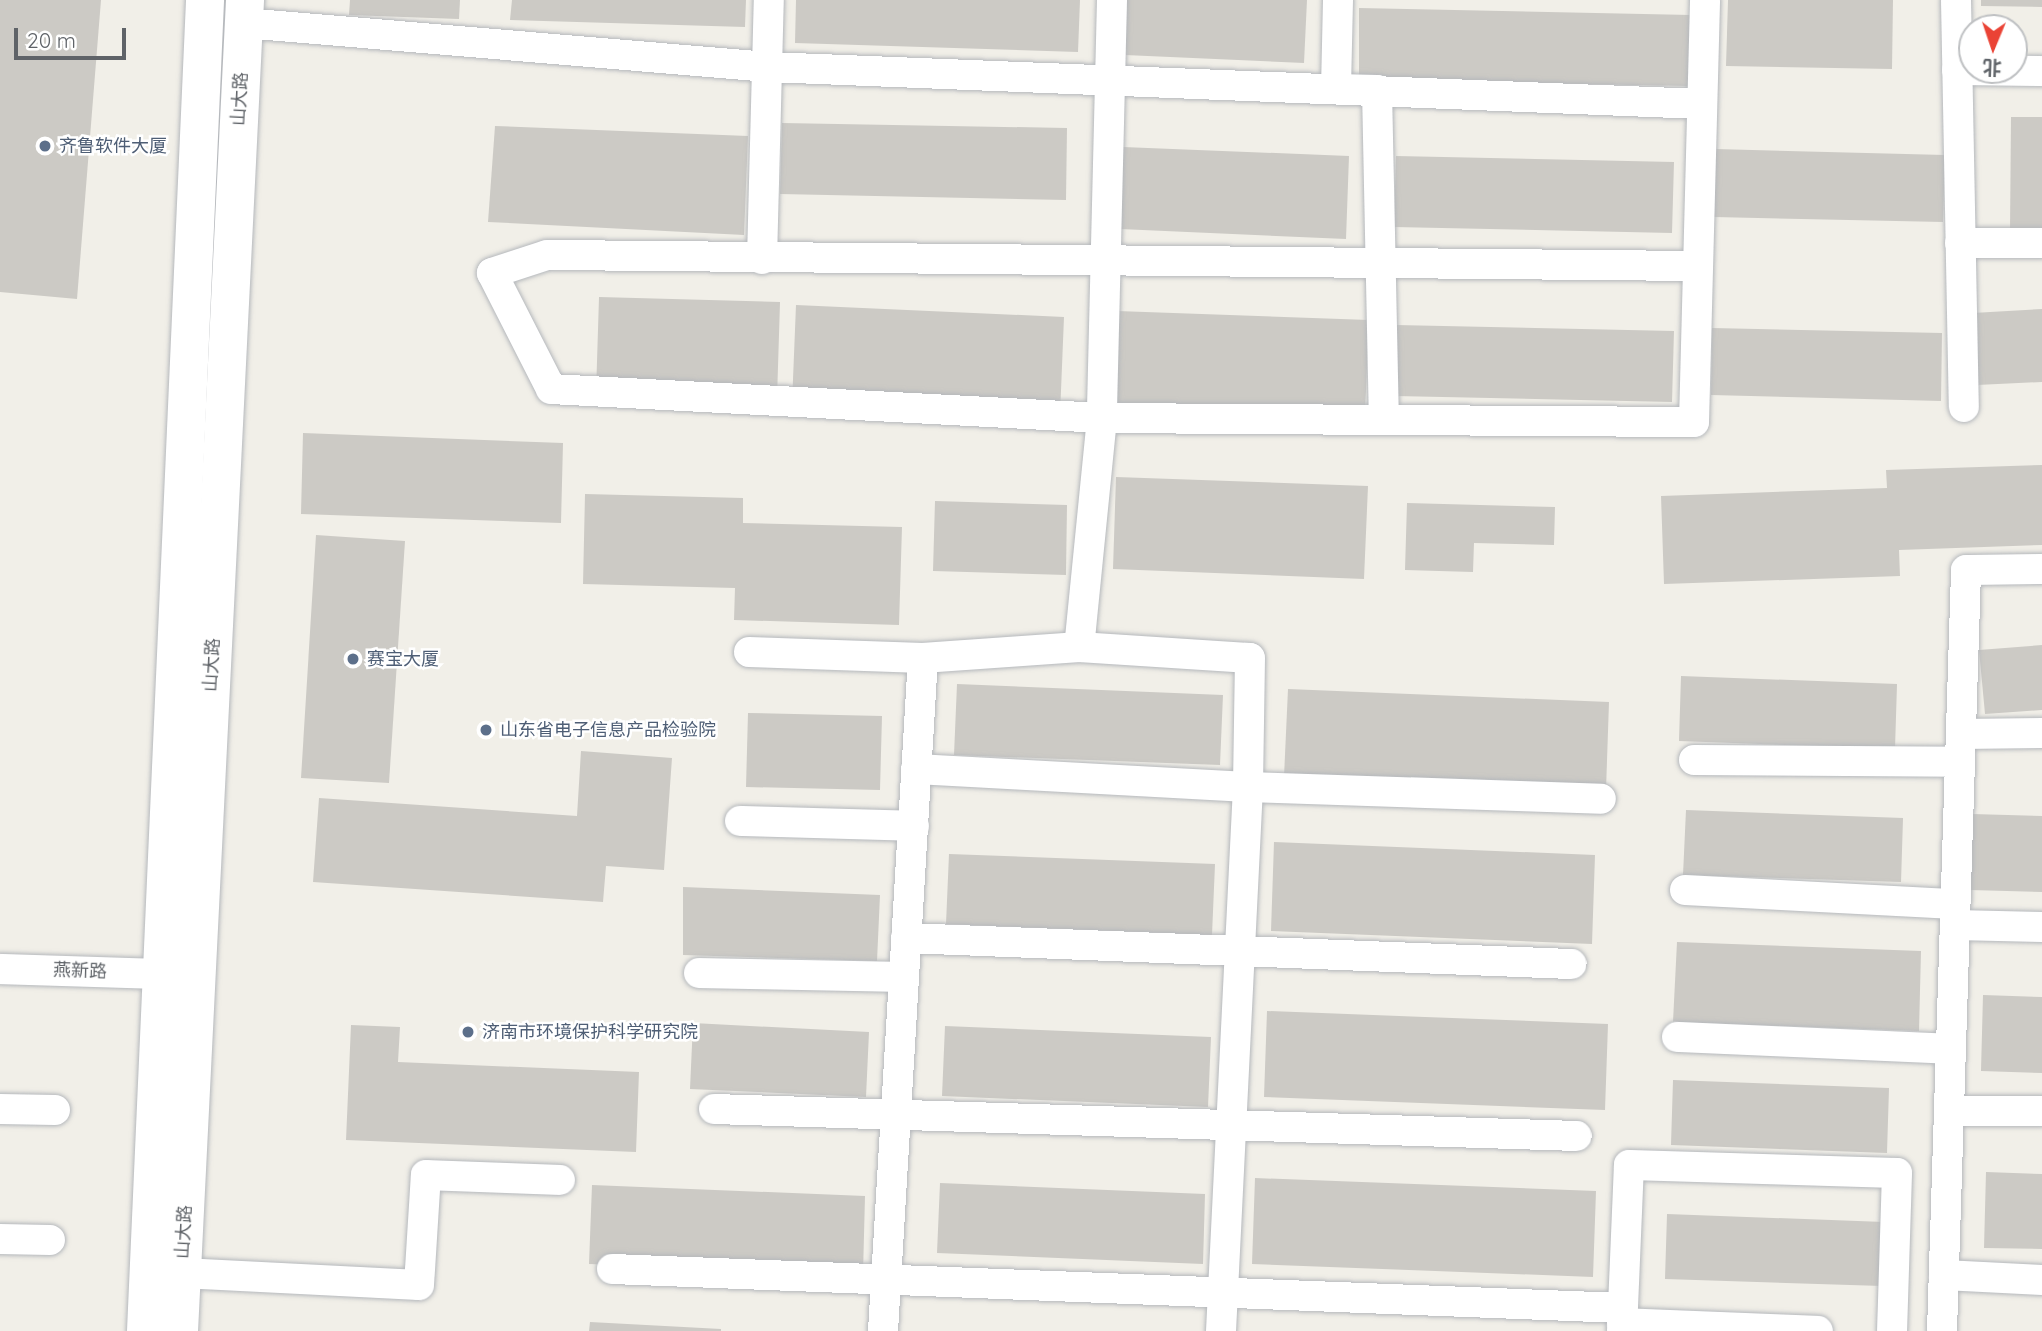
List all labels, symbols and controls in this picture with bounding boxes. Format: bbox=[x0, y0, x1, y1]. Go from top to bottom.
scale bar bbox=[18, 14, 130, 58]
north arrow bbox=[1958, 14, 2028, 84]
text: 20 m bbox=[27, 27, 76, 53]
text: 北 bbox=[1982, 56, 2002, 80]
street label: 山大路 bbox=[228, 71, 252, 127]
place label: 齐鲁软件大厦 bbox=[59, 135, 167, 157]
marker: 齐鲁软件大厦 bbox=[37, 138, 53, 154]
street label: 山大路 bbox=[200, 637, 224, 693]
place label: 赛宝大厦 bbox=[367, 648, 439, 670]
marker: 赛宝大厦 bbox=[345, 651, 361, 667]
place label: 山东省电子信息产品检验院 bbox=[500, 719, 716, 741]
marker: 山东省电子信息产品检验院 bbox=[478, 722, 494, 738]
street label: 燕新路 bbox=[53, 959, 107, 983]
place label: 济南市环境保护科学研究院 bbox=[482, 1021, 698, 1043]
marker: 济南市环境保护科学研究院 bbox=[460, 1024, 476, 1040]
street label: 山大路 bbox=[172, 1204, 196, 1260]

